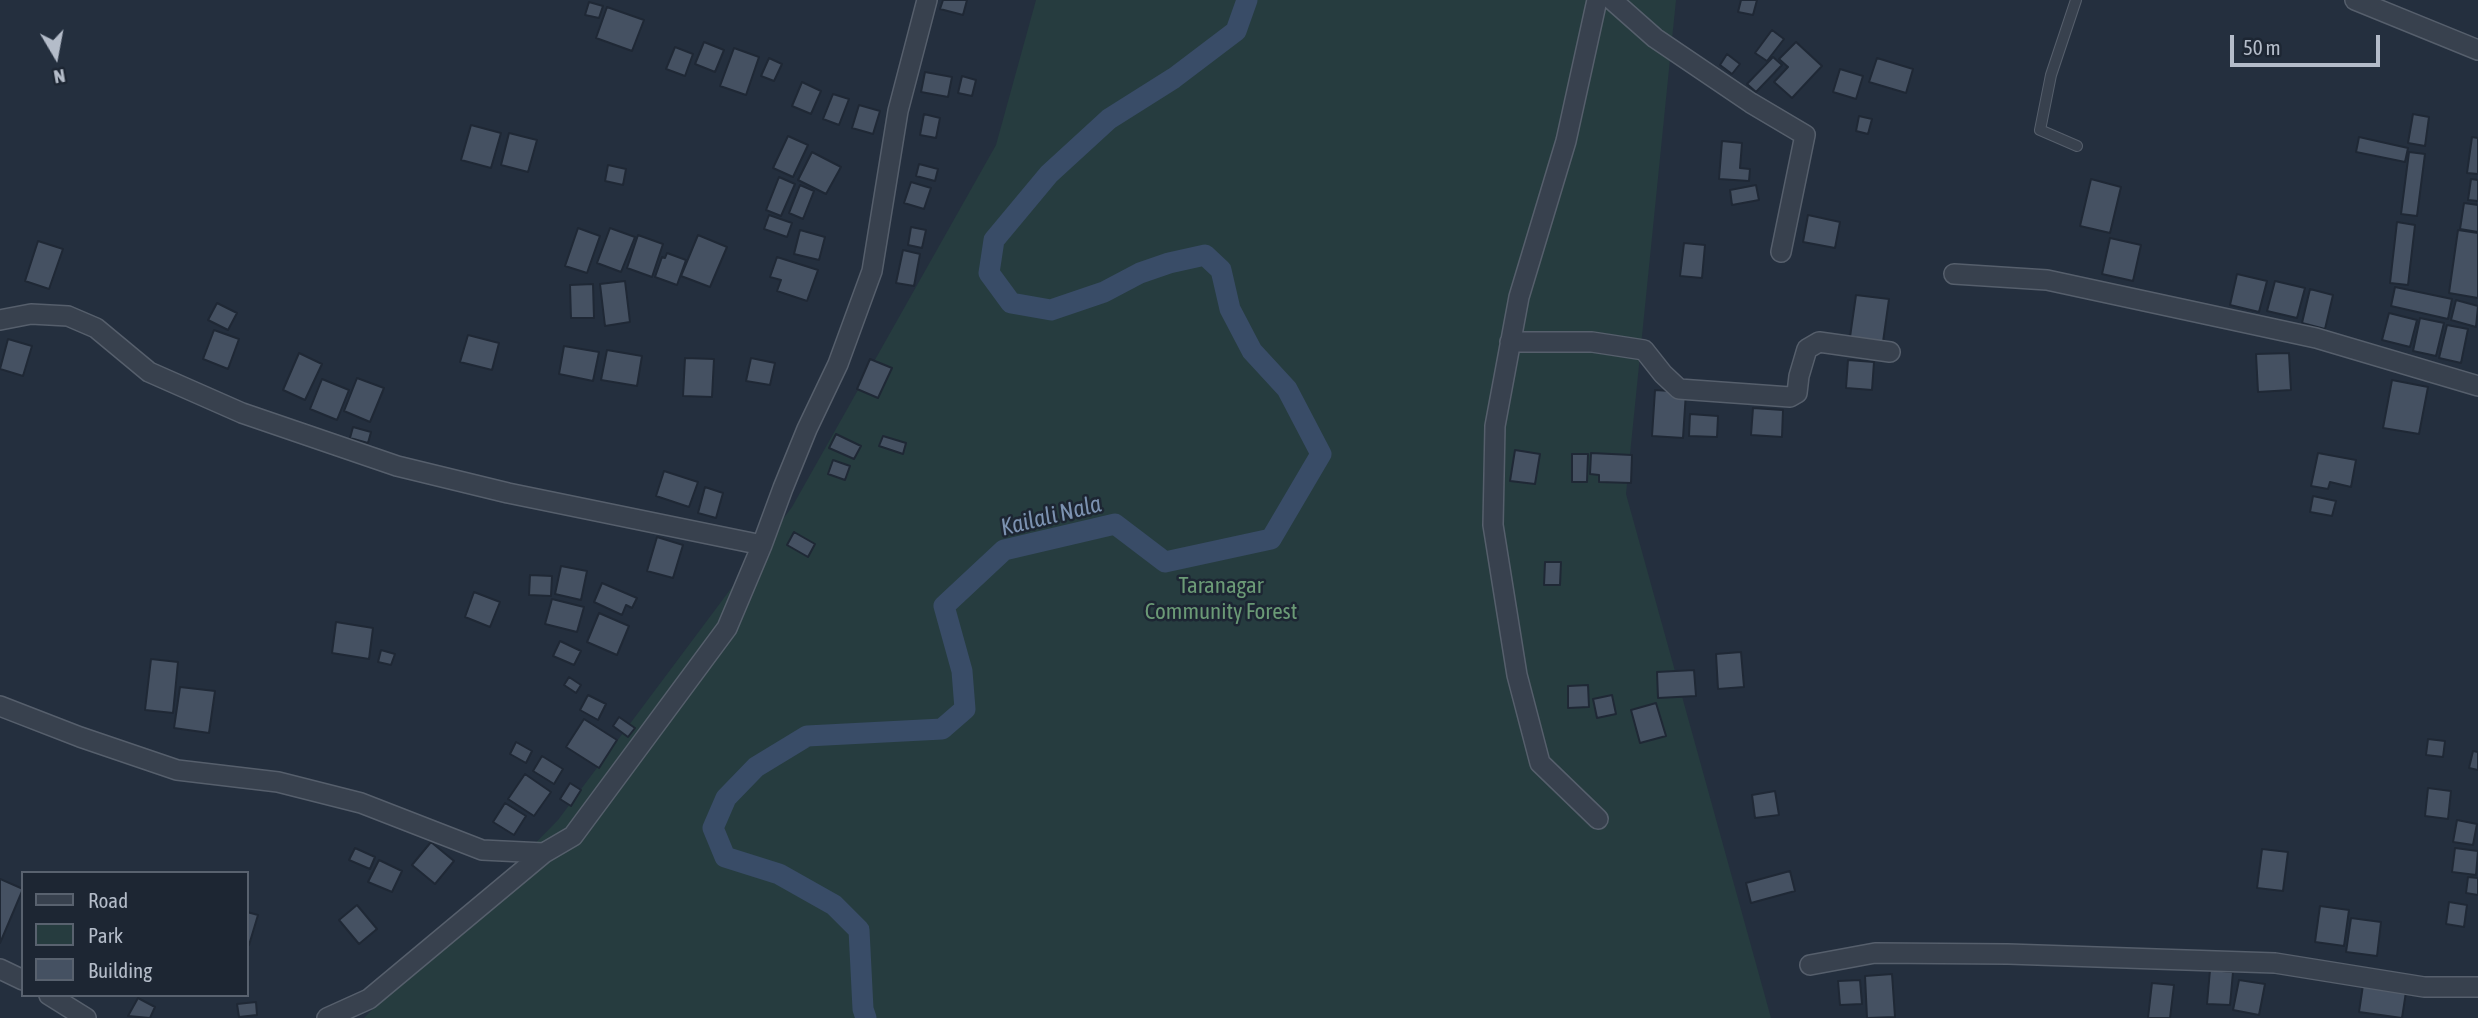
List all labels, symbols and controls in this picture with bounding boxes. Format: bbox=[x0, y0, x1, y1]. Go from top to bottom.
north arrow bbox=[21, 21, 91, 91]
scale bar bbox=[2233, 21, 2384, 65]
text: 50 m bbox=[2243, 35, 2281, 59]
text: N bbox=[52, 65, 67, 88]
water label: Kailali Nala bbox=[998, 490, 1104, 542]
park label: Taranagar Community Forest bbox=[1145, 572, 1297, 626]
legend bbox=[21, 871, 248, 997]
text: Road bbox=[88, 888, 128, 912]
text: Park bbox=[88, 923, 123, 947]
text: Building bbox=[88, 958, 152, 982]

